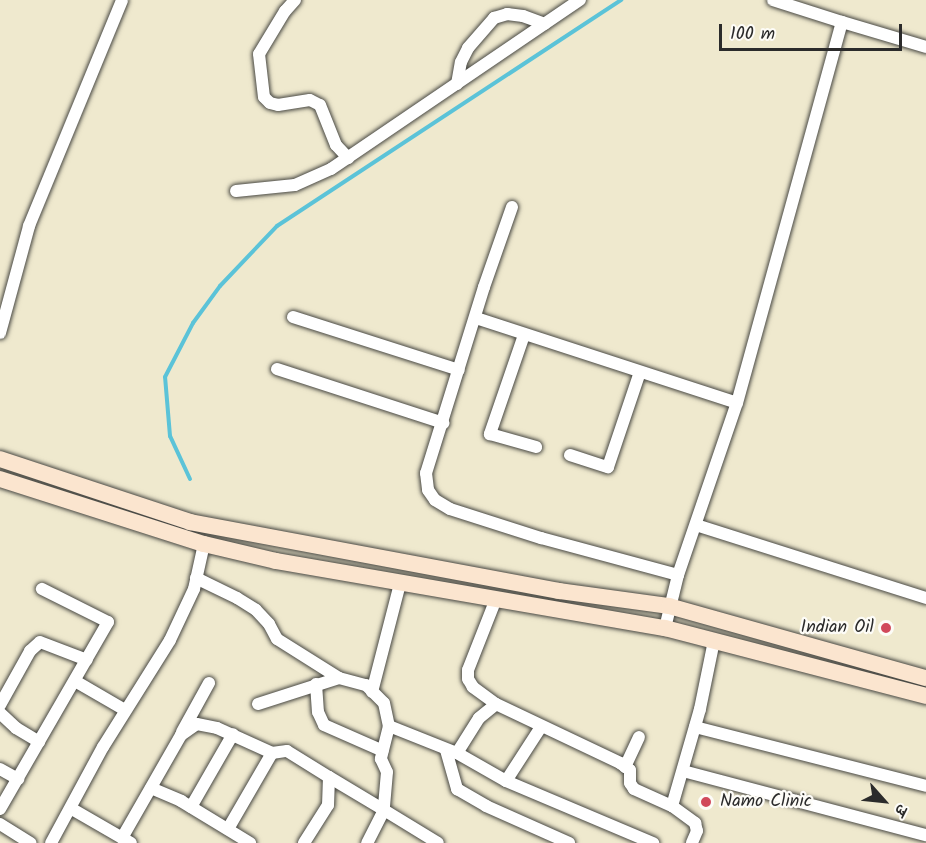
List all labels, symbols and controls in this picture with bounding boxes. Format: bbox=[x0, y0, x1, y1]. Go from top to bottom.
scale bar bbox=[722, 12, 905, 50]
text: 100 m bbox=[730, 20, 775, 49]
place label: Indian Oil bbox=[801, 617, 874, 639]
marker: Indian Oil bbox=[879, 621, 893, 635]
north arrow bbox=[854, 771, 914, 831]
place label: Namo Clinic bbox=[720, 791, 812, 813]
marker: Namo Clinic bbox=[697, 793, 715, 811]
text: उ bbox=[887, 799, 914, 820]

